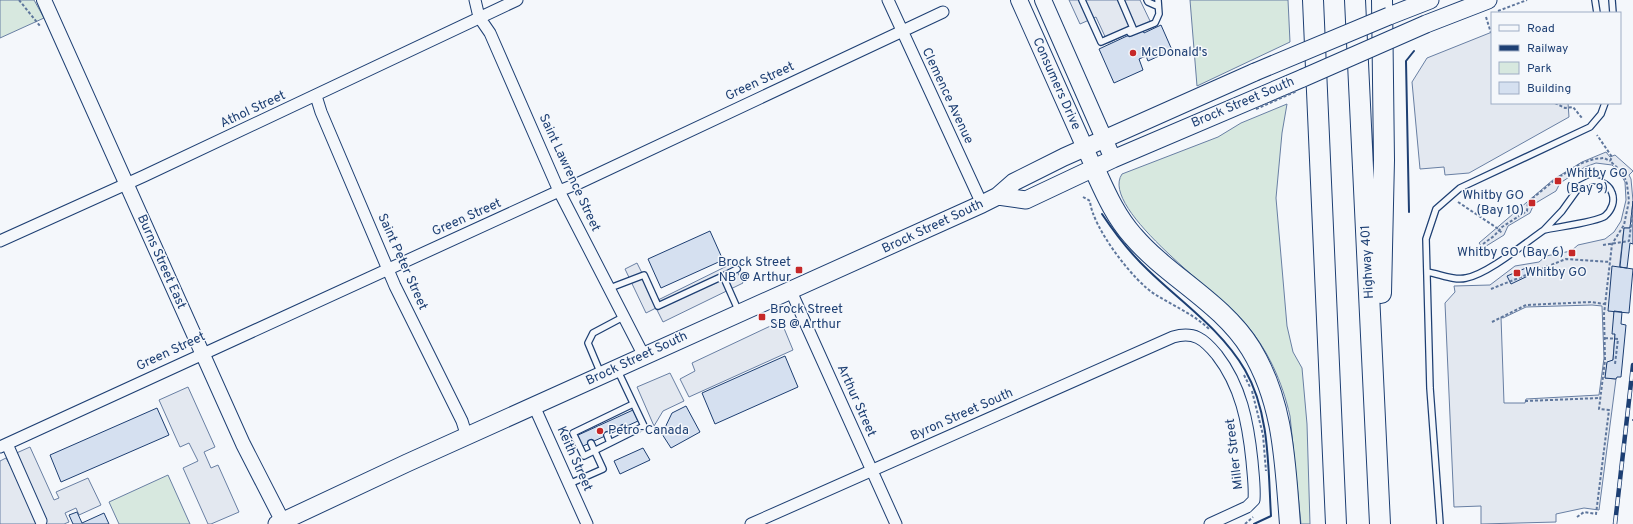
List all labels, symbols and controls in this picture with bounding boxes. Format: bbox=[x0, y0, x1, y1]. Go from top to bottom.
legend bbox=[1491, 12, 1621, 104]
text: Road bbox=[1527, 21, 1555, 37]
street label: Consumers Drive bbox=[1028, 35, 1084, 133]
text: Railway bbox=[1527, 41, 1568, 57]
street label: Clemence Avenue bbox=[918, 45, 976, 147]
place label: McDonald's bbox=[1141, 45, 1208, 61]
marker: McDonald's bbox=[1128, 48, 1138, 58]
street label: Green Street bbox=[723, 59, 797, 105]
text: Park bbox=[1527, 61, 1552, 77]
street label: Brock Street South bbox=[1189, 74, 1297, 132]
text: Building bbox=[1527, 81, 1571, 97]
street label: Athol Street bbox=[218, 88, 288, 132]
street label: Saint Lawrence Street bbox=[535, 112, 603, 235]
place label: Whitby GO (Bay 9) bbox=[1566, 166, 1628, 197]
marker: Whitby GO (Bay 9) bbox=[1553, 176, 1563, 186]
place label: Whitby GO (Bay 10) bbox=[1462, 188, 1524, 219]
street label: Green Street bbox=[430, 196, 504, 240]
street label: Brock Street South bbox=[880, 196, 986, 258]
marker: Whitby GO (Bay 10) bbox=[1527, 198, 1537, 208]
street label: Saint Peter Street bbox=[374, 211, 430, 313]
street label: Burns Street East bbox=[133, 212, 189, 312]
street label: Highway 401 bbox=[1358, 225, 1378, 299]
place label: Whitby GO (Bay 6) bbox=[1457, 245, 1564, 261]
marker: Whitby GO (Bay 6) bbox=[1567, 248, 1577, 258]
place label: Brock Street NB @ Arthur bbox=[718, 255, 791, 286]
marker: Brock Street NB @ Arthur bbox=[794, 265, 804, 275]
place label: Whitby GO bbox=[1525, 265, 1587, 281]
marker: Whitby GO bbox=[1512, 268, 1522, 278]
place label: Brock Street SB @ Arthur bbox=[770, 302, 843, 333]
marker: Brock Street SB @ Arthur bbox=[757, 312, 767, 322]
street label: Brock Street South bbox=[584, 328, 690, 390]
street label: Green Street bbox=[134, 329, 208, 375]
street label: Arthur Street bbox=[833, 362, 879, 440]
street label: Byron Street South bbox=[908, 385, 1016, 445]
street label: Miller Street bbox=[1223, 417, 1247, 491]
place label: Petro-Canada bbox=[608, 423, 689, 439]
street label: Keith Street bbox=[553, 424, 595, 494]
marker: Petro-Canada bbox=[595, 426, 605, 436]

